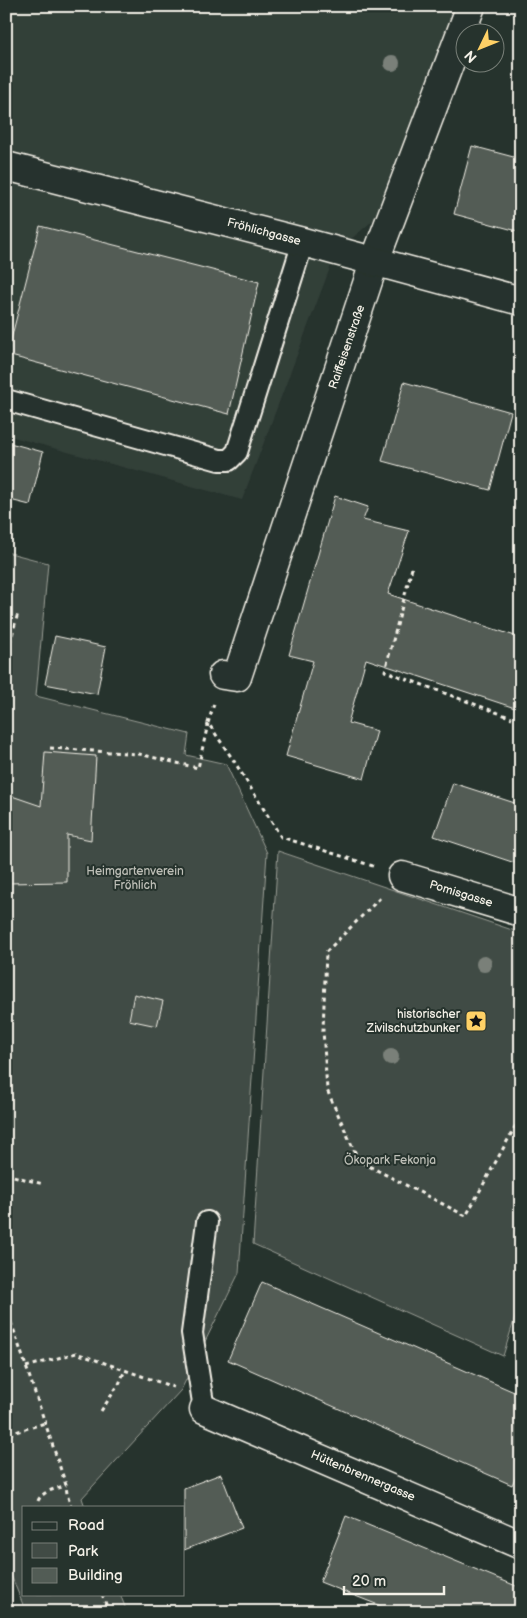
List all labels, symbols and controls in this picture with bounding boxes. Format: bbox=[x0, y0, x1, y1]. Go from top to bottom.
north arrow bbox=[454, 22, 504, 72]
text: N bbox=[461, 47, 481, 66]
street label: Fröhlichgasse bbox=[225, 215, 303, 249]
street label: Raiffeisenstraße bbox=[326, 303, 368, 391]
park label: Heimgartenverein Fröhlich bbox=[86, 864, 184, 893]
street label: Pomisgasse bbox=[428, 877, 494, 911]
place label: historischer Zivilschutzbunker bbox=[366, 1007, 461, 1036]
place icon: historischer Zivilschutzbunker bbox=[464, 1009, 488, 1033]
park label: Ökopark Fekonja bbox=[344, 1152, 436, 1168]
street label: Hüttenbrennergasse bbox=[309, 1447, 417, 1505]
legend bbox=[22, 1506, 185, 1596]
text: Road bbox=[68, 1516, 104, 1535]
text: Park bbox=[68, 1542, 99, 1561]
scale bar bbox=[344, 1563, 444, 1595]
text: Building bbox=[68, 1566, 123, 1585]
text: 20 m bbox=[352, 1572, 386, 1591]

